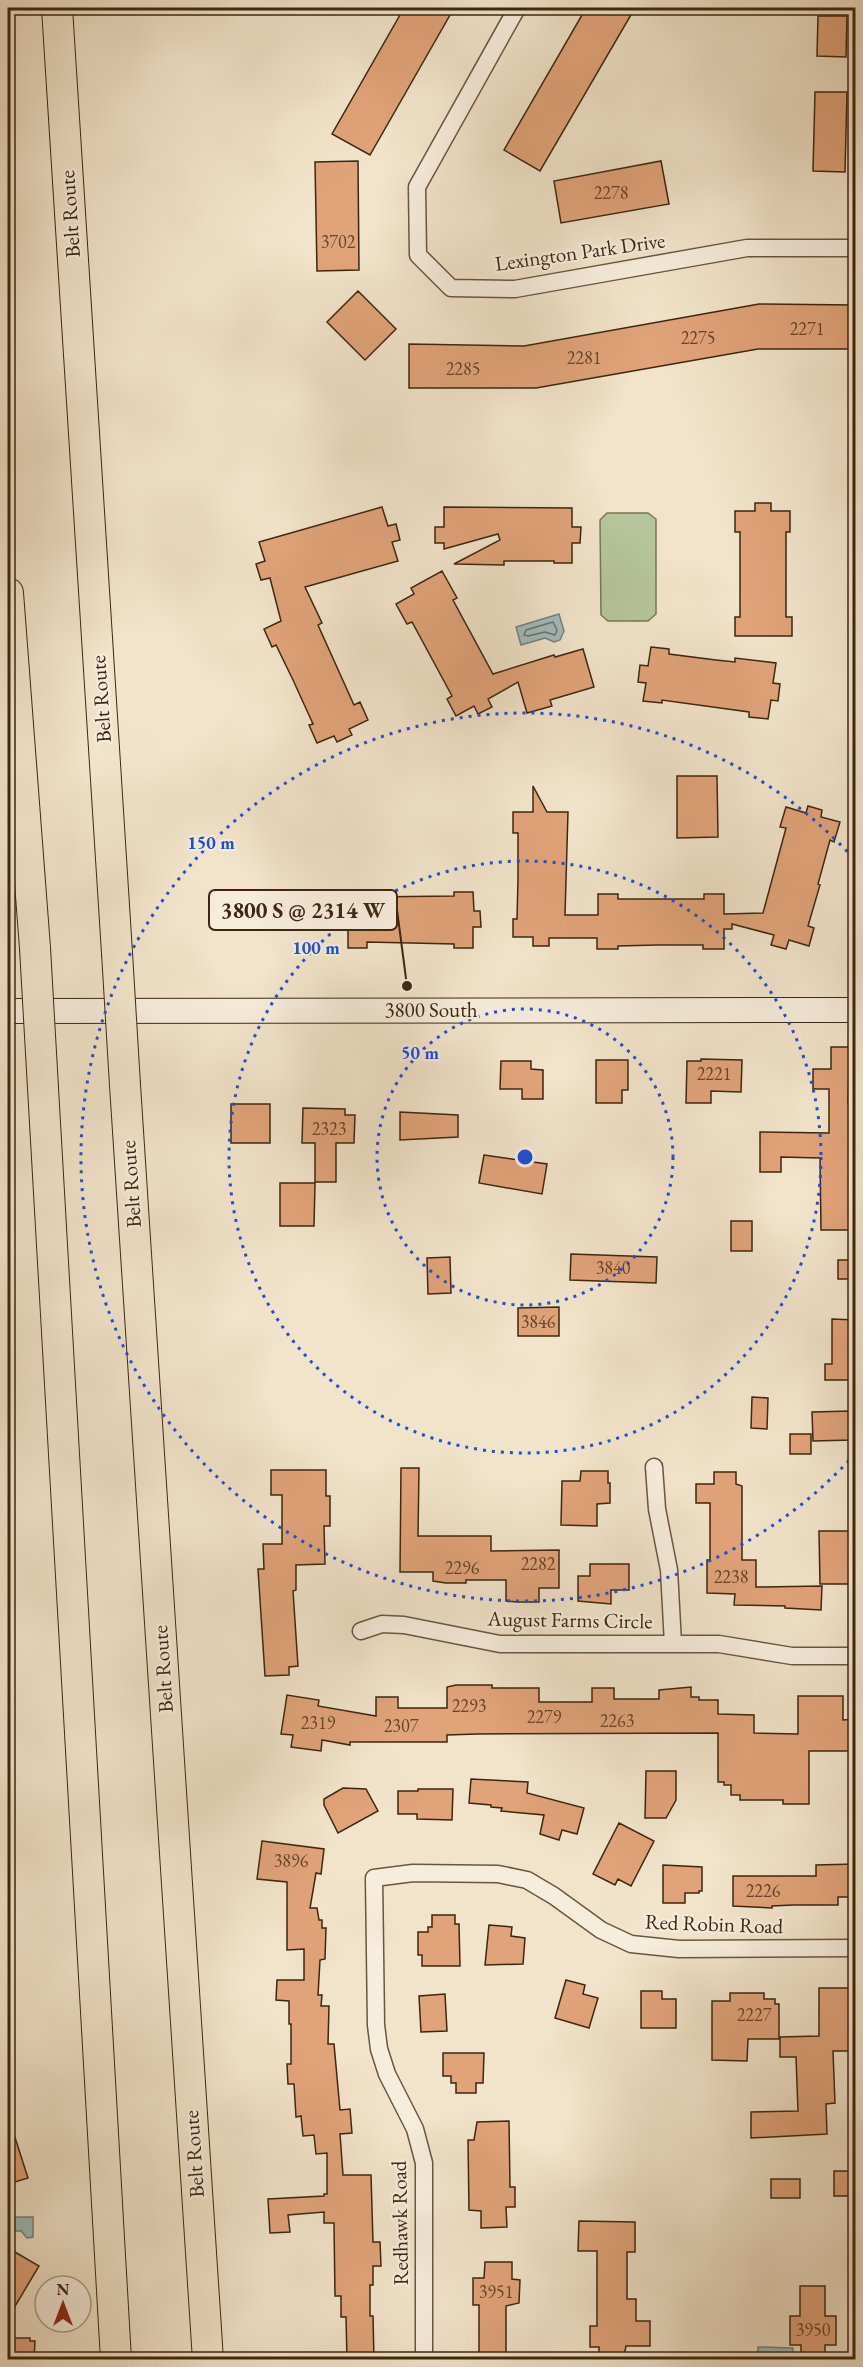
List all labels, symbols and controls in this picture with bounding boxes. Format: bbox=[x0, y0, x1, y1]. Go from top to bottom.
street label: Belt Route bbox=[53, 169, 86, 259]
house number: 2278 bbox=[594, 181, 628, 204]
street label: Lexington Park Drive bbox=[493, 226, 667, 277]
house number: 3702 bbox=[321, 230, 356, 253]
house number: 2271 bbox=[790, 317, 824, 340]
house number: 2275 bbox=[681, 326, 715, 349]
house number: 2281 bbox=[567, 346, 601, 369]
house number: 2285 bbox=[446, 357, 480, 380]
street label: Belt Route bbox=[84, 654, 117, 744]
text: 150 m bbox=[187, 831, 235, 854]
callout: 3800 S @ 2314 W bbox=[209, 890, 397, 930]
text: 3800 S @ 2314 W bbox=[221, 896, 386, 925]
text: 100 m bbox=[292, 936, 340, 959]
street label: 3800 South bbox=[384, 996, 478, 1023]
text: 50 m bbox=[401, 1041, 439, 1064]
house number: 2221 bbox=[697, 1062, 731, 1085]
house number: 2323 bbox=[312, 1117, 346, 1140]
street label: Belt Route bbox=[114, 1139, 147, 1229]
centre of rings bbox=[515, 1147, 535, 1167]
house number: 3840 bbox=[596, 1256, 631, 1279]
house number: 3846 bbox=[521, 1310, 556, 1333]
house number: 2282 bbox=[521, 1552, 556, 1575]
house number: 2296 bbox=[445, 1556, 480, 1579]
house number: 2238 bbox=[714, 1565, 748, 1588]
street label: August Farms Circle bbox=[486, 1605, 653, 1634]
street label: Belt Route bbox=[146, 1624, 179, 1714]
house number: 2293 bbox=[452, 1694, 486, 1717]
house number: 2279 bbox=[527, 1705, 562, 1728]
house number: 2263 bbox=[600, 1709, 634, 1732]
house number: 2319 bbox=[301, 1711, 336, 1734]
house number: 2307 bbox=[384, 1714, 419, 1737]
house number: 3896 bbox=[274, 1849, 309, 1872]
house number: 2226 bbox=[746, 1879, 781, 1902]
street label: Red Robin Road bbox=[644, 1908, 784, 1939]
house number: 2227 bbox=[737, 2003, 772, 2026]
street label: Belt Route bbox=[177, 2109, 210, 2199]
street label: Redhawk Road bbox=[385, 2160, 414, 2286]
north arrow bbox=[33, 2274, 93, 2334]
text: N bbox=[57, 2279, 70, 2300]
house number: 3951 bbox=[479, 2280, 513, 2303]
house number: 3950 bbox=[796, 2318, 831, 2341]

